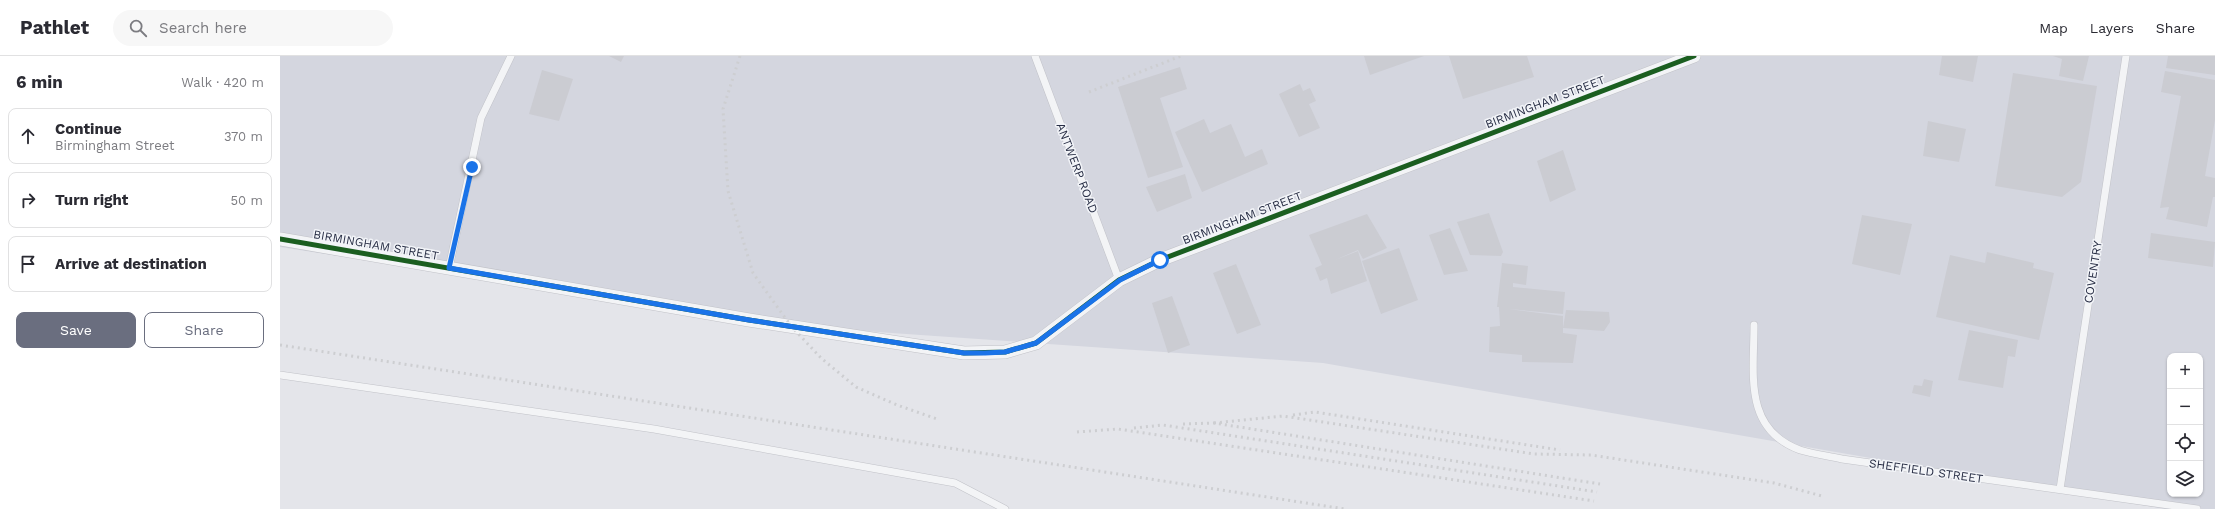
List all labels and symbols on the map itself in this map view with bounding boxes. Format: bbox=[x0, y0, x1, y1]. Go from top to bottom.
street label: BIRMINGHAM STREET bbox=[1483, 73, 1607, 131]
street label: ANTWERP ROAD bbox=[1053, 121, 1101, 215]
route end bbox=[463, 158, 481, 176]
street label: BIRMINGHAM STREET bbox=[1180, 189, 1304, 247]
street label: BIRMINGHAM STREET bbox=[312, 227, 440, 263]
street label: COVENTRY bbox=[2081, 240, 2105, 304]
route start bbox=[1151, 251, 1169, 269]
street label: SHEFFIELD STREET bbox=[1868, 456, 1984, 486]

